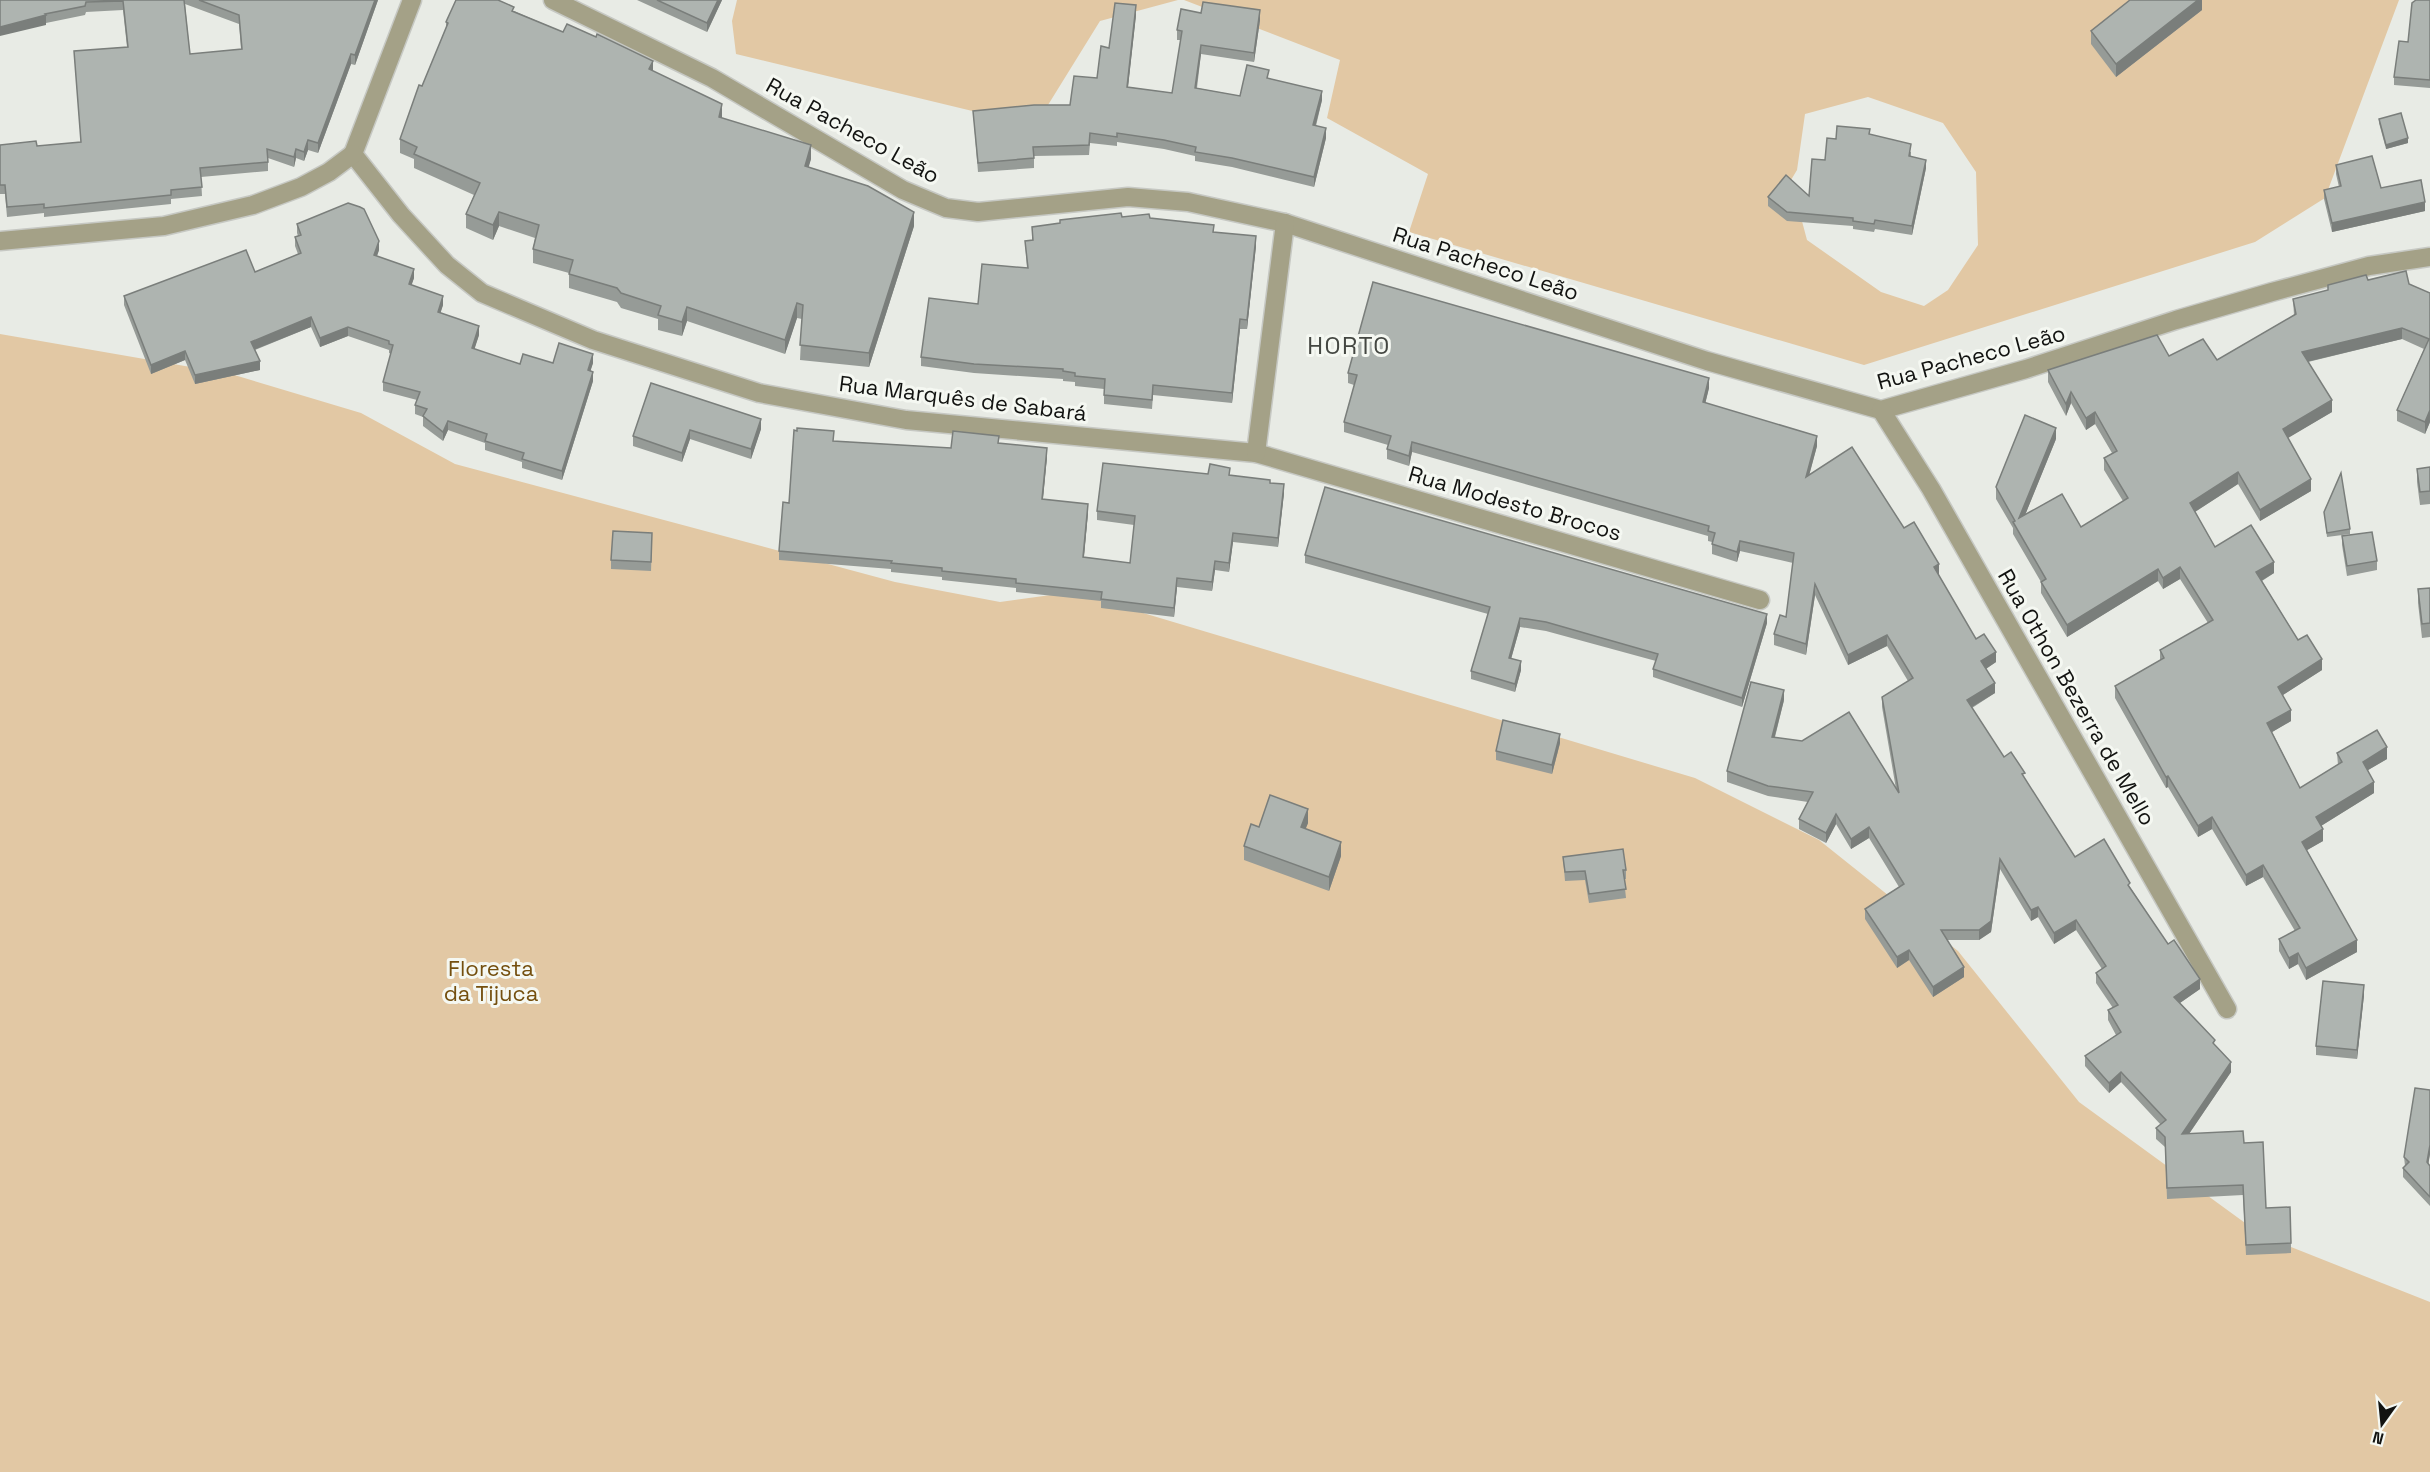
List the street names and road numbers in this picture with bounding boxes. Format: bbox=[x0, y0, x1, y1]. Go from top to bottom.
street label: Rua Pacheco Leão bbox=[761, 71, 945, 189]
street label: Rua Pacheco Leão bbox=[1389, 220, 1583, 306]
street label: Rua Pacheco Leão bbox=[1874, 318, 2068, 396]
street label: Rua Marquês de Sabará bbox=[837, 369, 1089, 427]
street label: Rua Modesto Brocos bbox=[1405, 459, 1625, 547]
street label: Rua Othon Bezerra de Mello bbox=[1992, 564, 2162, 830]

